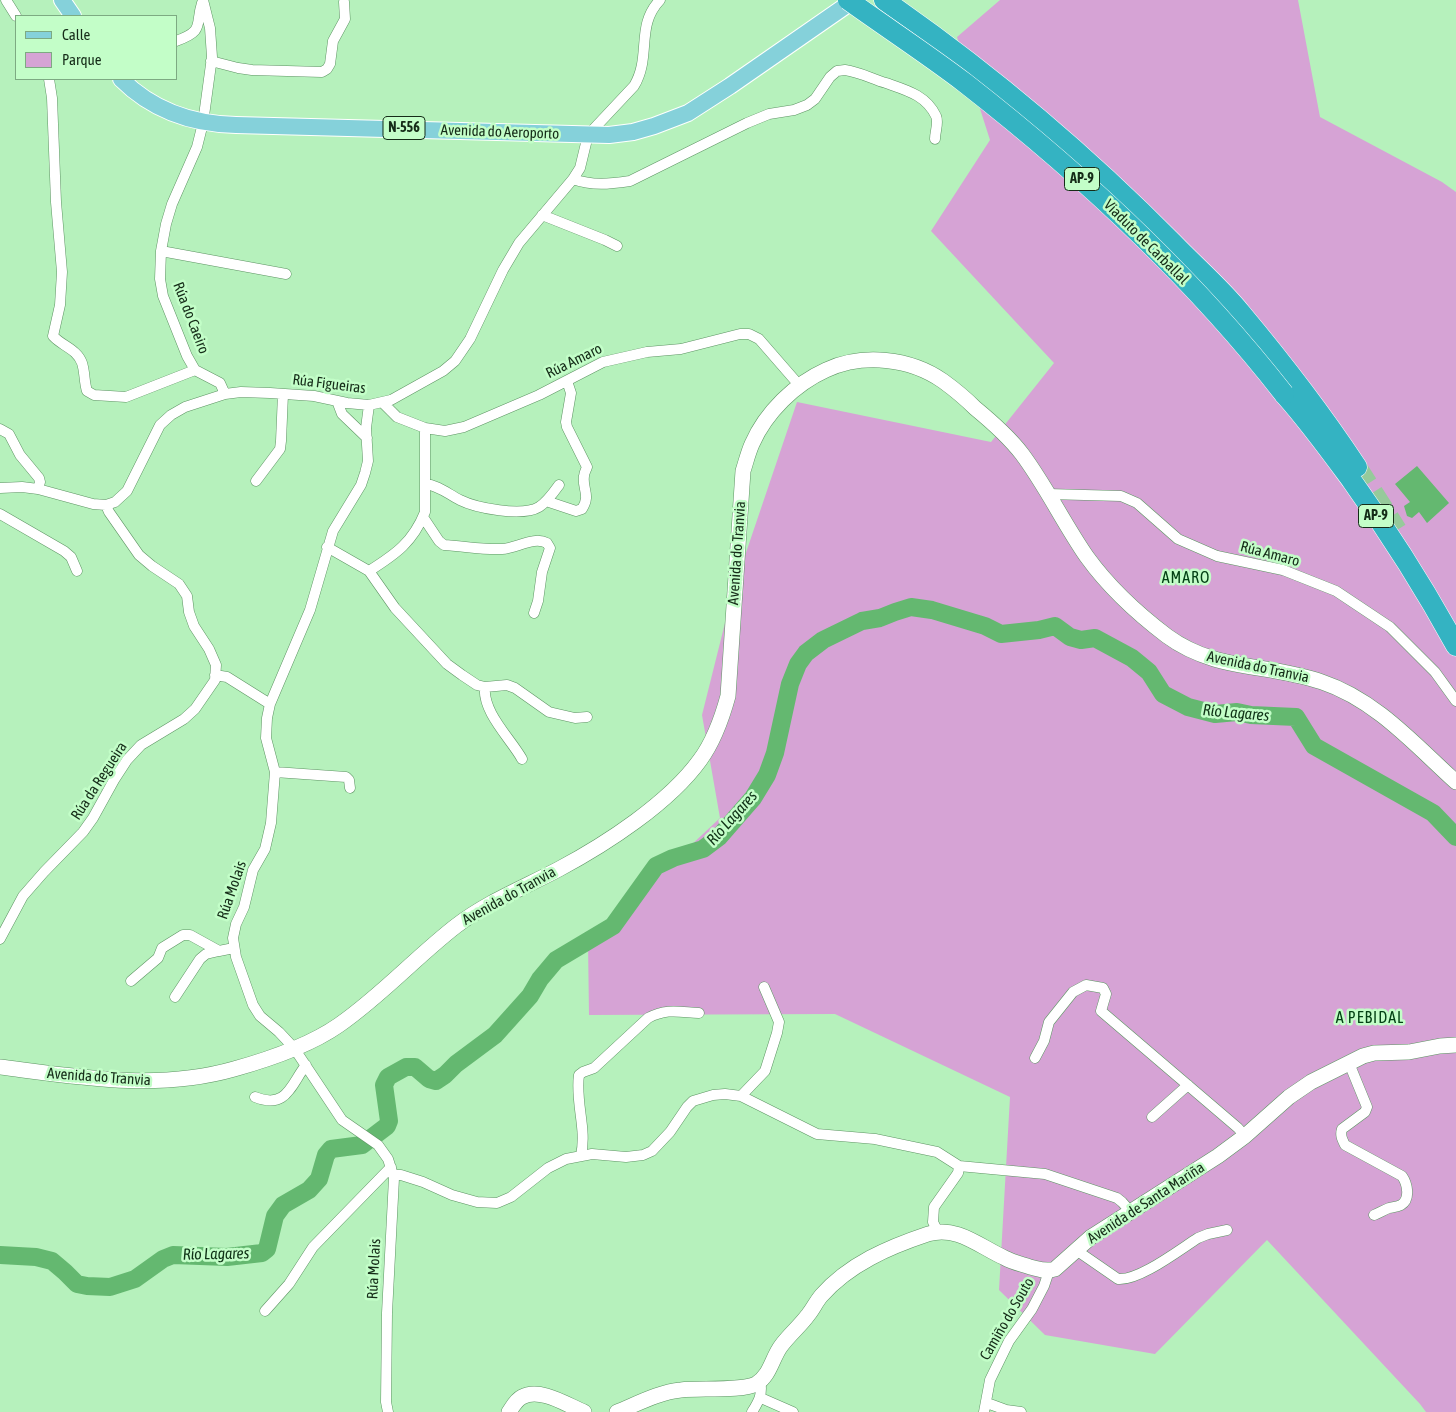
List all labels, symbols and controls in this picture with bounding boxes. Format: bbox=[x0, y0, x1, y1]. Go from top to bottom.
legend bbox=[15, 15, 178, 80]
text: Calle bbox=[62, 26, 90, 43]
text: Parque bbox=[62, 51, 102, 68]
road number: N-556 bbox=[383, 116, 425, 140]
street label: Avenida do Aeroporto bbox=[440, 121, 560, 143]
road number: AP-9 bbox=[1064, 168, 1100, 190]
street label: Viaduto de Carballal bbox=[1100, 196, 1192, 288]
street label: Rúa do Caeiro bbox=[169, 280, 213, 356]
street label: Rúa Amaro bbox=[543, 340, 605, 382]
street label: Rúa Figueiras bbox=[291, 371, 367, 397]
street label: Avenida do Tranvia bbox=[724, 501, 750, 605]
road number: AP-9 bbox=[1358, 504, 1394, 528]
street label: Rúa Amaro bbox=[1239, 537, 1301, 571]
district label: AMARO bbox=[1161, 568, 1211, 588]
street label: Avenida do Tranvia bbox=[1205, 647, 1311, 687]
water label: Río Lagares bbox=[1202, 701, 1270, 725]
street label: Rúa da Regueira bbox=[67, 739, 131, 823]
water label: Río Lagares bbox=[703, 787, 761, 849]
street label: Rúa Molais bbox=[214, 858, 250, 922]
street label: Avenida do Tranvia bbox=[459, 863, 559, 929]
district label: A PEBIDAL bbox=[1335, 1008, 1405, 1028]
street label: Avenida do Tranvia bbox=[47, 1064, 151, 1090]
street label: Avenida de Santa Mariña bbox=[1084, 1158, 1208, 1248]
street label: Rúa Molais bbox=[363, 1238, 385, 1300]
water label: Río Lagares bbox=[182, 1244, 250, 1264]
street label: Camiño do Souto bbox=[976, 1274, 1038, 1364]

